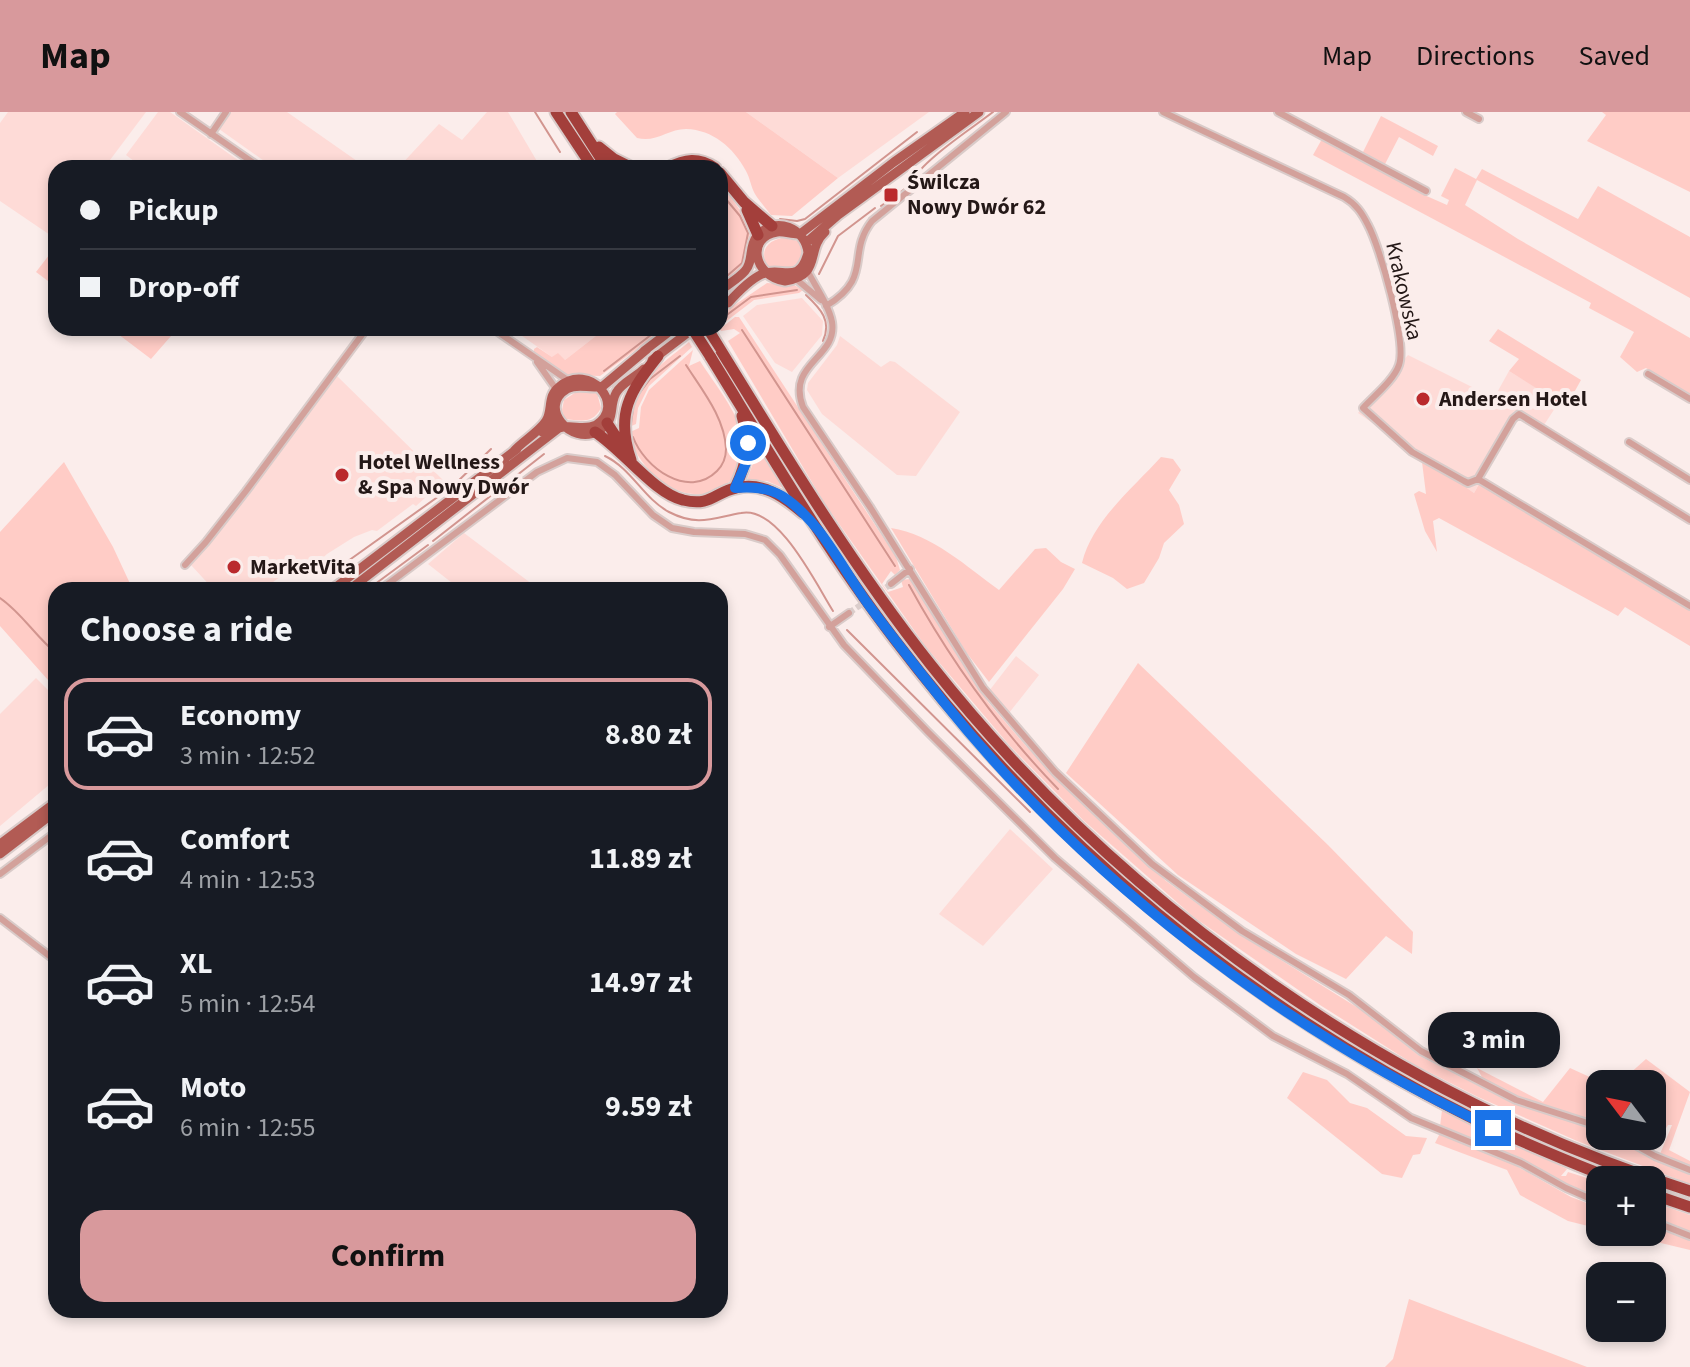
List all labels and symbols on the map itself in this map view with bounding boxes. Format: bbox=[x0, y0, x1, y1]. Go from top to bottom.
place label: Świlcza Nowy Dwór 62 bbox=[907, 166, 1046, 223]
marker: Świlcza Nowy Dwór 62 bbox=[882, 186, 900, 204]
street label: Krakowska bbox=[1377, 239, 1431, 343]
place label: Andersen Hotel bbox=[1438, 383, 1588, 415]
marker: Andersen Hotel bbox=[1414, 390, 1432, 408]
route start bbox=[730, 425, 766, 461]
place label: Hotel Wellness & Spa Nowy Dwór bbox=[358, 446, 529, 503]
marker: Hotel Wellness & Spa Nowy Dwór bbox=[333, 466, 351, 484]
place label: MarketVita bbox=[250, 551, 356, 583]
marker: MarketVita bbox=[225, 558, 243, 576]
callout: 3 min bbox=[1427, 1012, 1559, 1068]
north arrow bbox=[1586, 1070, 1666, 1150]
route end bbox=[1475, 1110, 1511, 1146]

